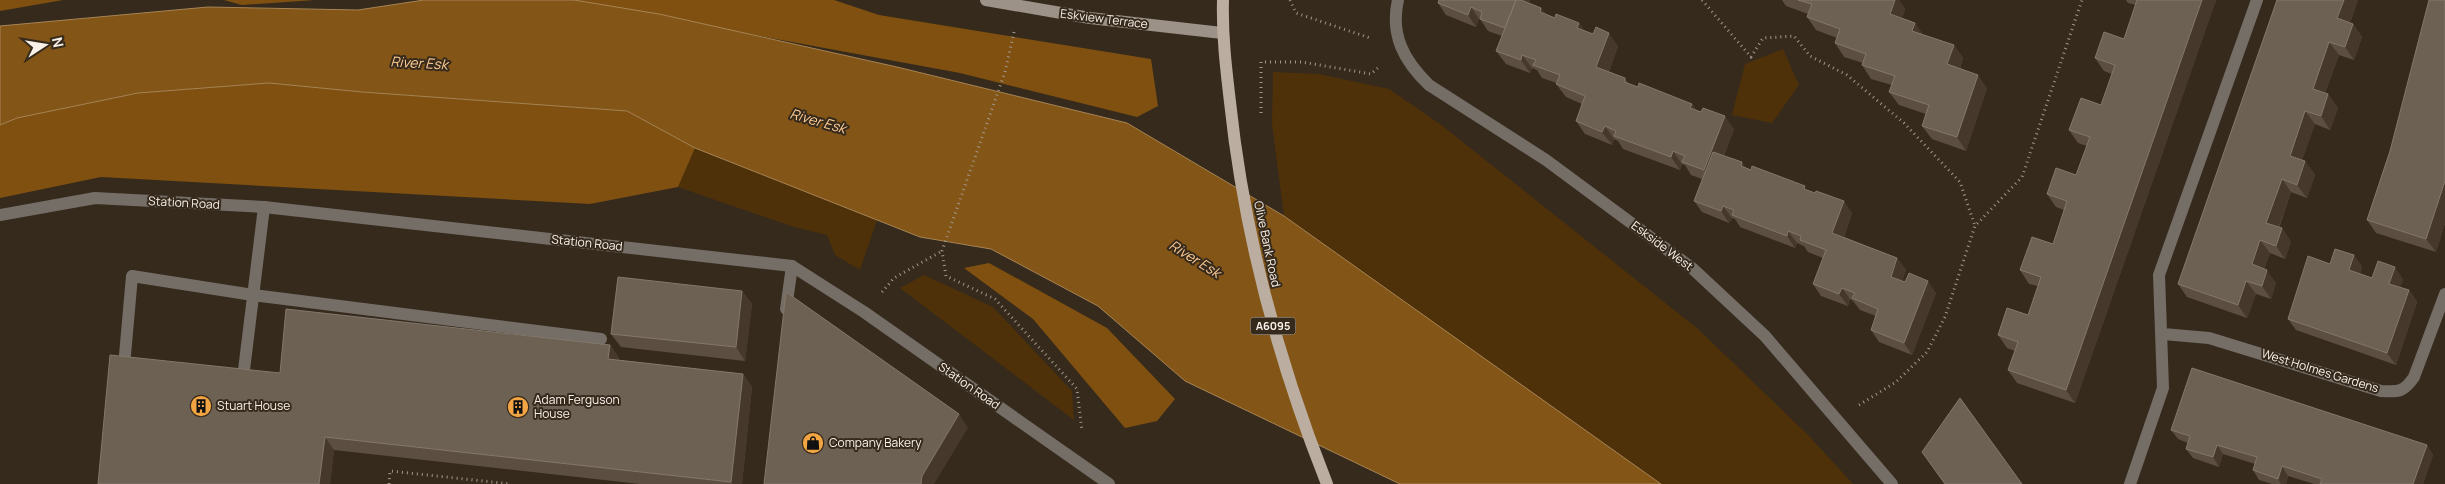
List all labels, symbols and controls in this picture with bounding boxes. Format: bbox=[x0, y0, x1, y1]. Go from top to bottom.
street label: Eskview Terrace bbox=[1059, 5, 1149, 32]
north arrow bbox=[20, 20, 70, 70]
text: N bbox=[48, 35, 69, 49]
water label: River Esk bbox=[390, 52, 450, 74]
water label: River Esk bbox=[788, 103, 850, 138]
street label: Station Road bbox=[148, 192, 220, 213]
street label: Olive Bank Road bbox=[1250, 199, 1285, 288]
street label: Eskside West bbox=[1628, 217, 1697, 275]
street label: Station Road bbox=[551, 230, 624, 255]
water label: River Esk bbox=[1166, 235, 1226, 283]
road number: A6095 bbox=[1250, 318, 1296, 334]
street label: West Holmes Gardens bbox=[2259, 345, 2381, 396]
street label: Station Road bbox=[935, 358, 1003, 413]
place label: Adam Ferguson House bbox=[534, 391, 620, 422]
building icon: Stuart House bbox=[189, 394, 213, 418]
building icon: Adam Ferguson House bbox=[506, 395, 530, 419]
place label: Stuart House bbox=[217, 397, 290, 414]
shop icon: Company Bakery bbox=[801, 431, 825, 455]
place label: Company Bakery bbox=[829, 434, 922, 451]

